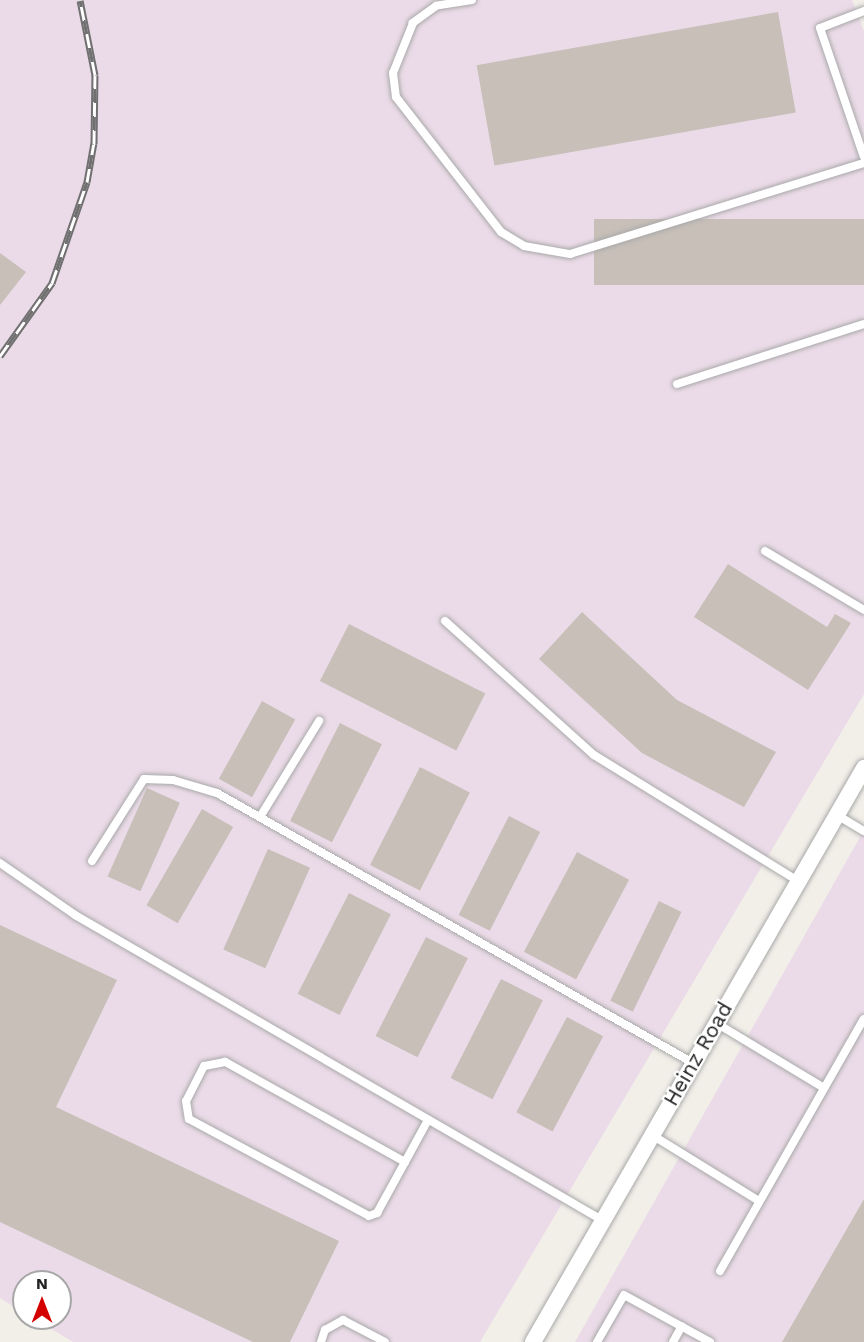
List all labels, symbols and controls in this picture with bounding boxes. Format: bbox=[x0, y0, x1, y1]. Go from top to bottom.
street label: Heinz Road bbox=[658, 998, 738, 1110]
north arrow bbox=[12, 1270, 72, 1330]
text: N bbox=[36, 1274, 48, 1293]

